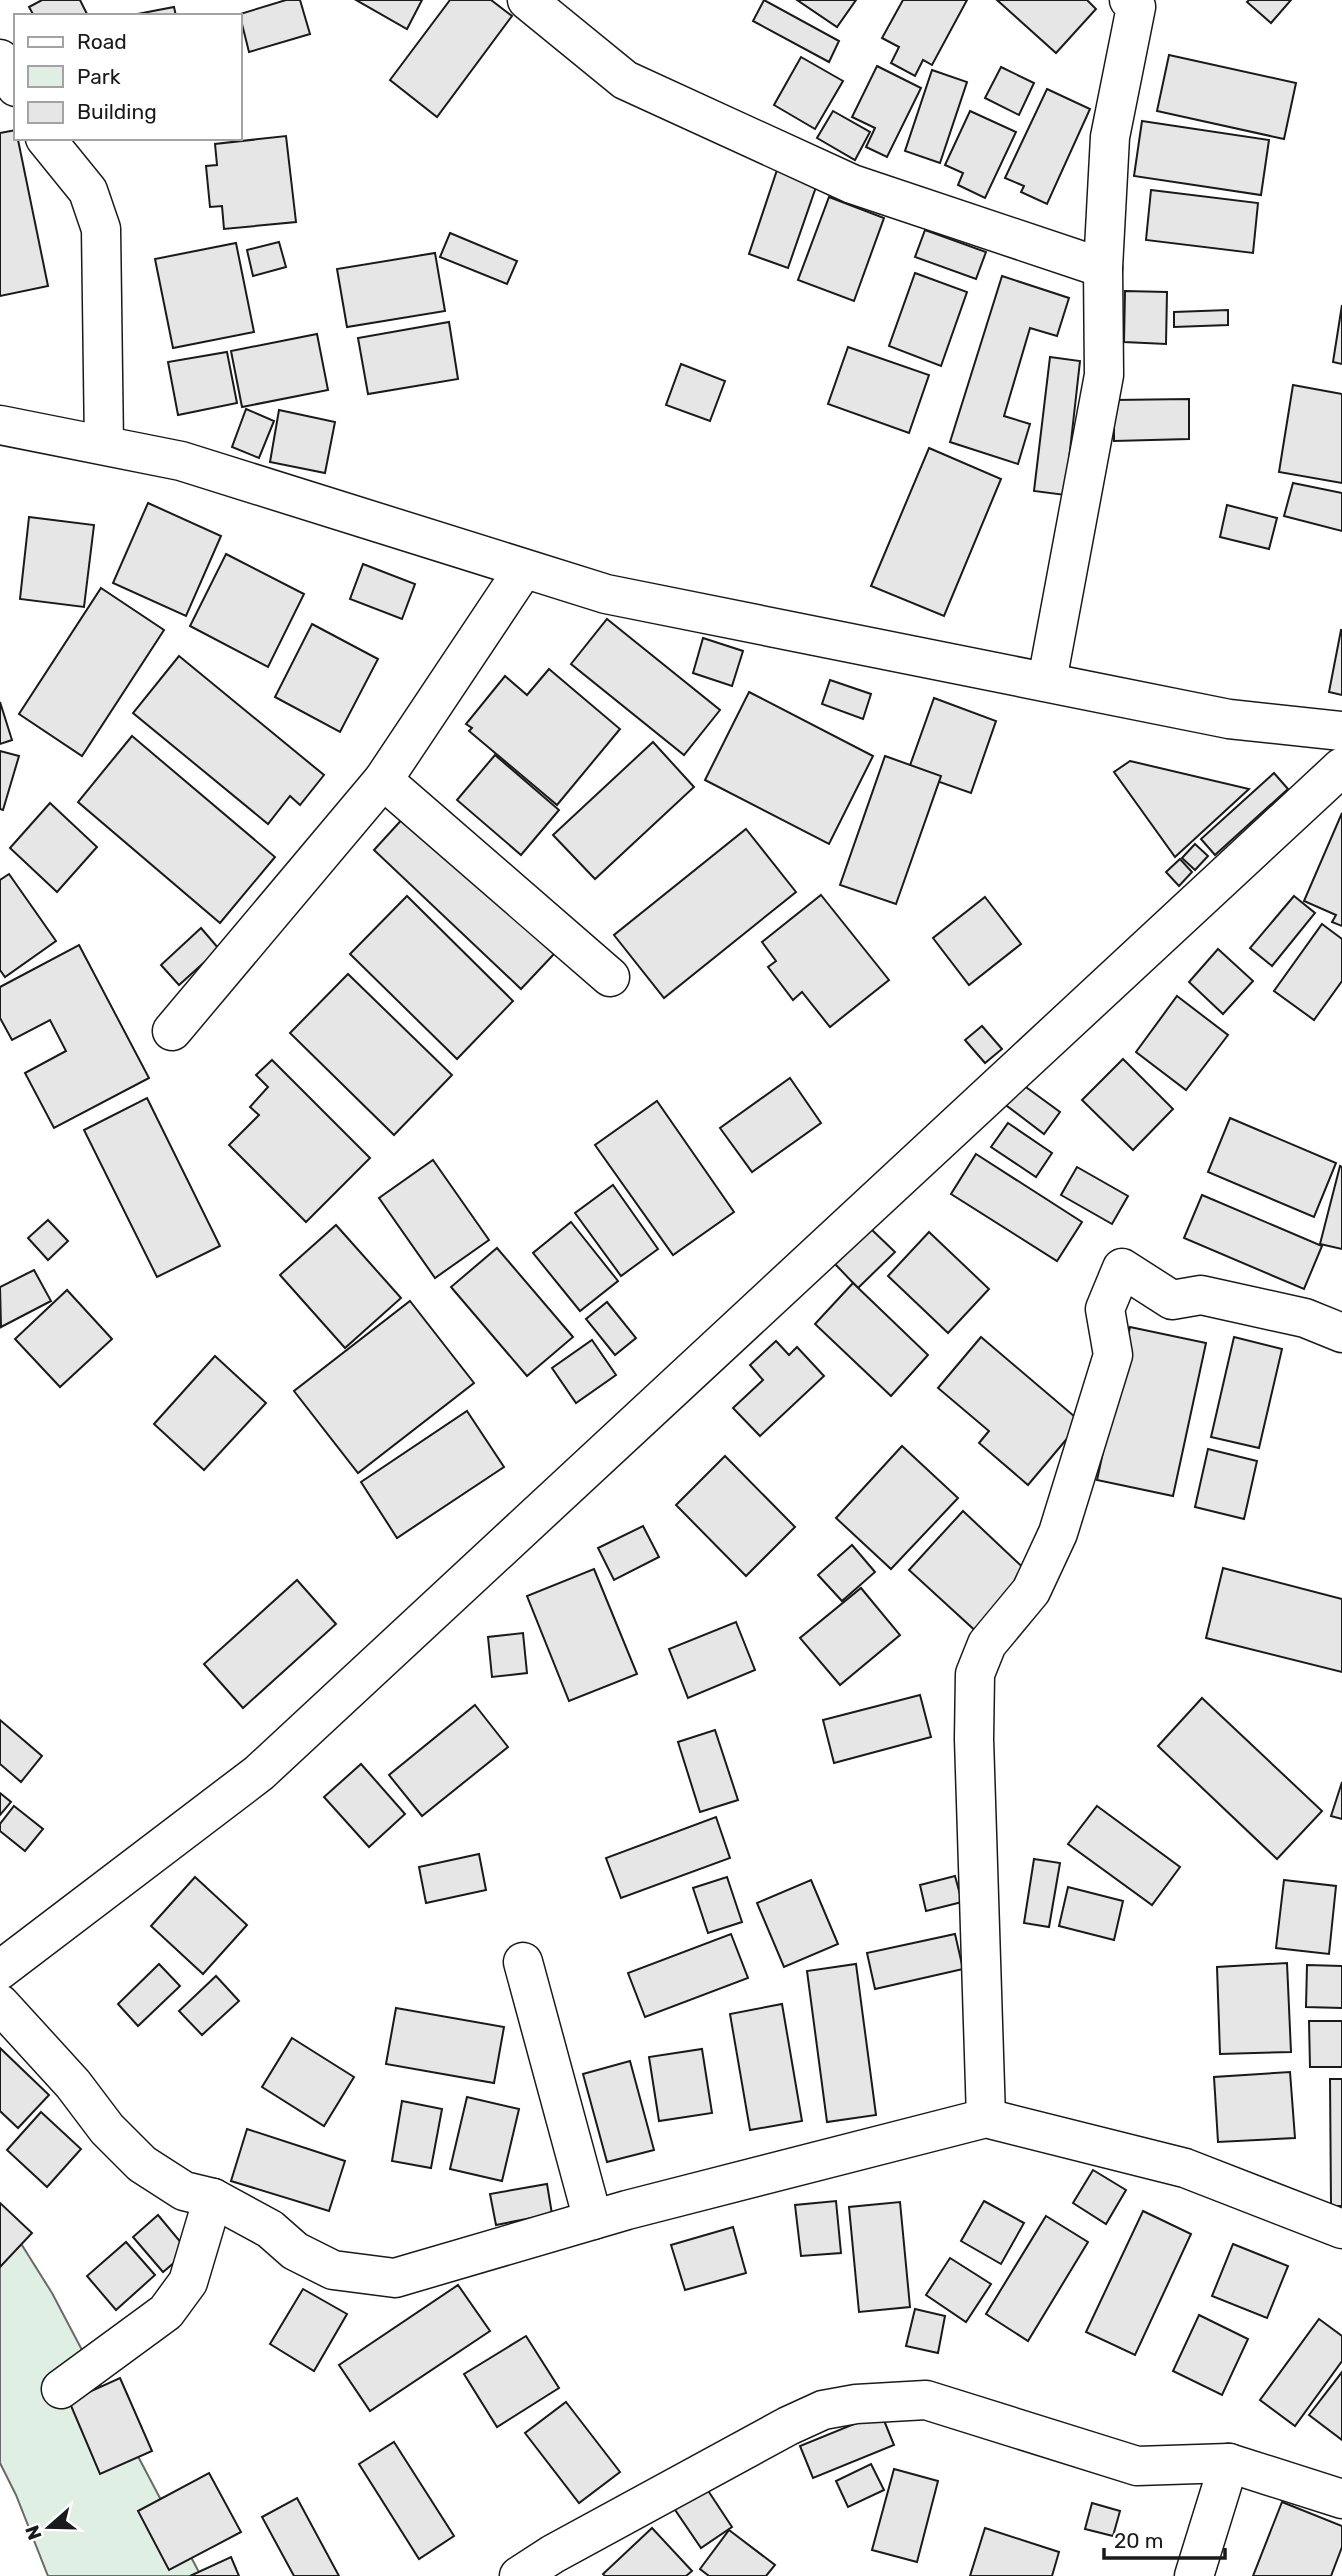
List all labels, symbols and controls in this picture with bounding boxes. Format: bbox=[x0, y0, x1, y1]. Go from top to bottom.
legend bbox=[14, 14, 242, 140]
text: Road bbox=[77, 29, 127, 54]
text: Park bbox=[77, 64, 121, 89]
text: Building bbox=[77, 99, 157, 124]
north arrow bbox=[14, 2492, 84, 2562]
scale bar bbox=[1104, 2516, 1225, 2560]
text: N bbox=[20, 2522, 47, 2543]
text: 20 m bbox=[1114, 2528, 1163, 2553]

